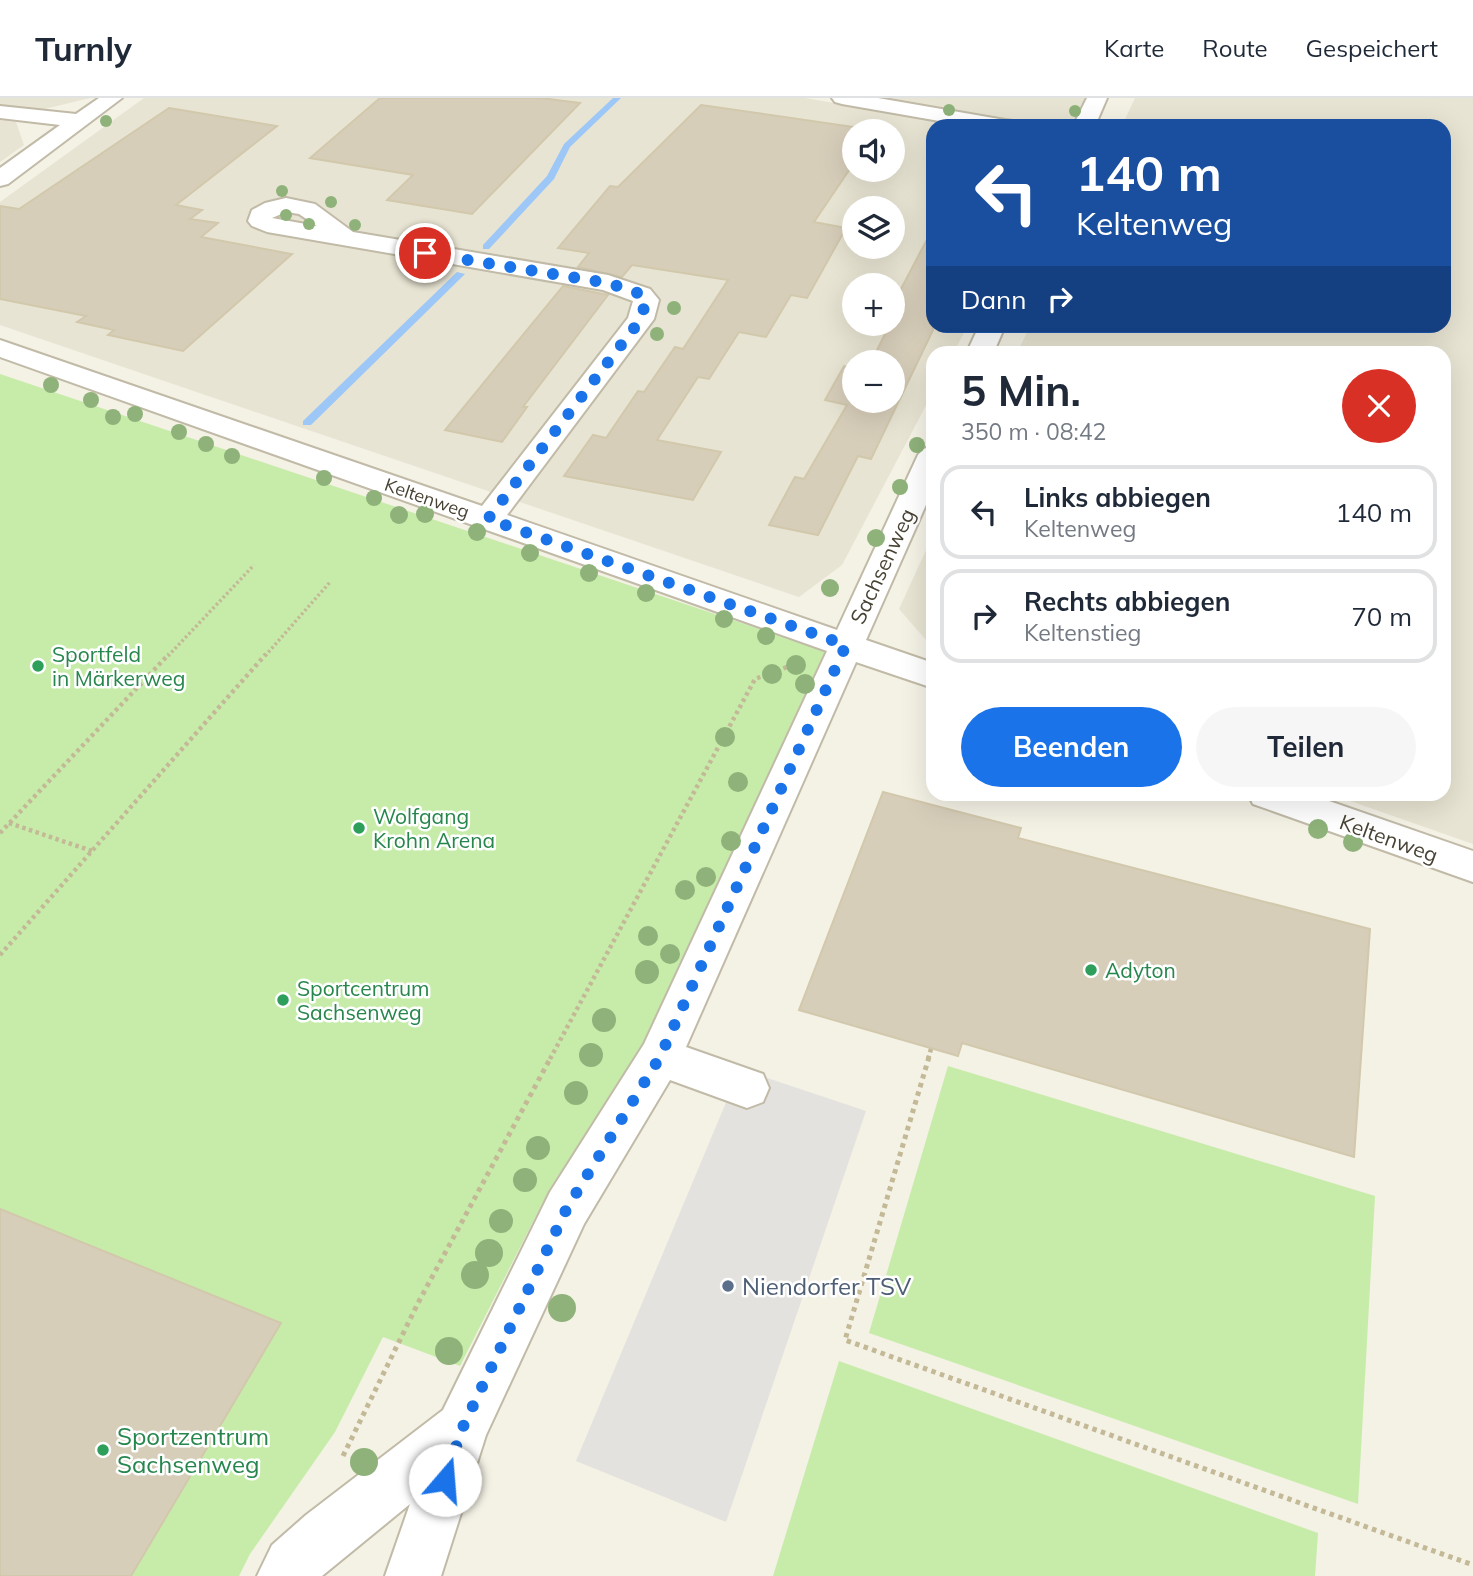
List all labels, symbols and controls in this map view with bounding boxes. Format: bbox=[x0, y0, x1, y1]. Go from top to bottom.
text: Turnly bbox=[35, 28, 132, 69]
text: Karte bbox=[1104, 33, 1164, 63]
text: Route bbox=[1202, 33, 1268, 63]
text: Gespeichert bbox=[1306, 33, 1438, 63]
map controls bbox=[842, 119, 905, 413]
button: sound bbox=[842, 119, 905, 182]
text: 140 m bbox=[1076, 142, 1222, 203]
icon: left bbox=[961, 147, 1052, 238]
button: layers bbox=[842, 196, 905, 259]
text: Keltenweg bbox=[1076, 203, 1232, 243]
pin bbox=[395, 223, 455, 283]
icon: arrive bbox=[406, 234, 444, 272]
button: + bbox=[842, 273, 905, 336]
icon: right bbox=[1041, 280, 1079, 318]
text: Dann bbox=[961, 283, 1027, 316]
button: − bbox=[842, 350, 905, 413]
text: 5 Min. bbox=[961, 364, 1081, 417]
button: close bbox=[1342, 369, 1416, 443]
text: 350 m · 08:42 bbox=[961, 417, 1106, 446]
street label: Keltenweg bbox=[382, 473, 472, 523]
text: Links abbiegen bbox=[1024, 481, 1211, 514]
icon: left bbox=[965, 493, 1003, 531]
text: 140 m bbox=[1336, 496, 1412, 529]
street label: Sachsenweg bbox=[844, 504, 920, 628]
text: Keltenweg bbox=[1024, 514, 1136, 543]
text: Rechts abbiegen bbox=[1024, 585, 1230, 618]
icon: right bbox=[965, 597, 1003, 635]
text: 70 m bbox=[1351, 600, 1412, 633]
text: Keltenstieg bbox=[1024, 618, 1141, 647]
place label: Sportfeld in Märkerweg bbox=[52, 641, 185, 691]
marker: Sportfeld in Märkerweg bbox=[30, 658, 46, 674]
button: Beenden bbox=[961, 707, 1182, 787]
button: Teilen bbox=[1196, 707, 1416, 787]
place label: Wolfgang Krohn Arena bbox=[373, 803, 495, 853]
street label: Keltenweg bbox=[1336, 808, 1442, 868]
marker: Wolfgang Krohn Arena bbox=[351, 820, 367, 836]
place label: Adyton bbox=[1105, 957, 1176, 983]
marker: Adyton bbox=[1083, 962, 1099, 978]
place label: Sportcentrum Sachsenweg bbox=[297, 975, 430, 1025]
marker: Sportcentrum Sachsenweg bbox=[275, 992, 291, 1008]
place label: Niendorfer TSV bbox=[742, 1271, 912, 1301]
marker: Niendorfer TSV bbox=[720, 1278, 736, 1294]
place label: Sportzentrum Sachsenweg bbox=[117, 1421, 269, 1479]
marker: Sportzentrum Sachsenweg bbox=[95, 1442, 111, 1458]
position arrow bbox=[408, 1443, 482, 1517]

